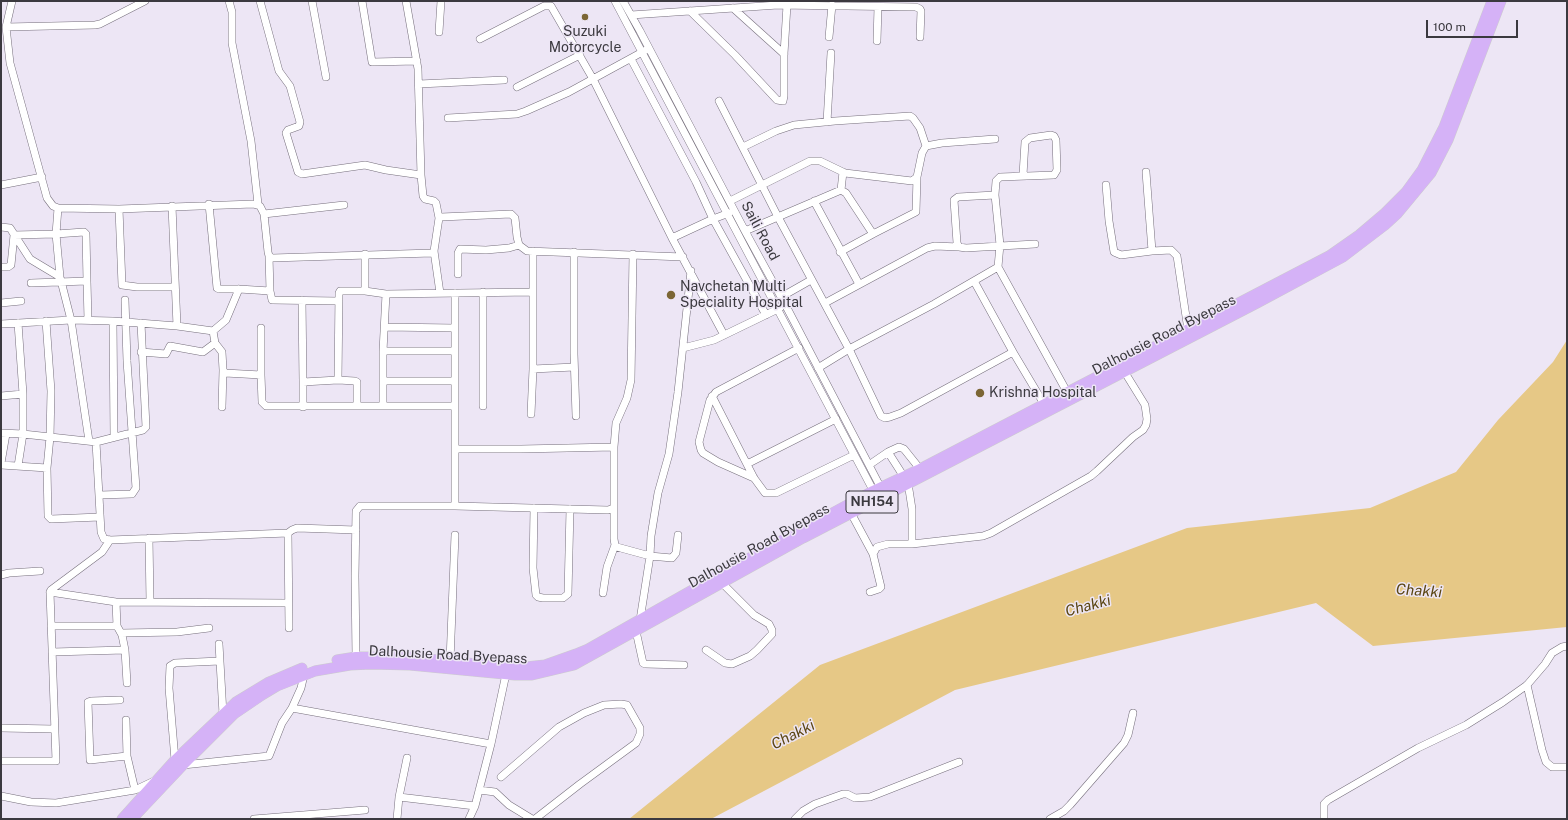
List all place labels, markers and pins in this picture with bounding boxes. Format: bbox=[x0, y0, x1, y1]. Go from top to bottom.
marker: Suzuki Motorcycle bbox=[580, 12, 590, 22]
place label: Suzuki Motorcycle bbox=[549, 24, 621, 56]
place label: Navchetan Multi Speciality Hospital bbox=[680, 279, 803, 312]
marker: Navchetan Multi Speciality Hospital bbox=[665, 289, 677, 301]
place label: Krishna Hospital bbox=[989, 385, 1097, 401]
marker: Krishna Hospital bbox=[974, 387, 986, 399]

